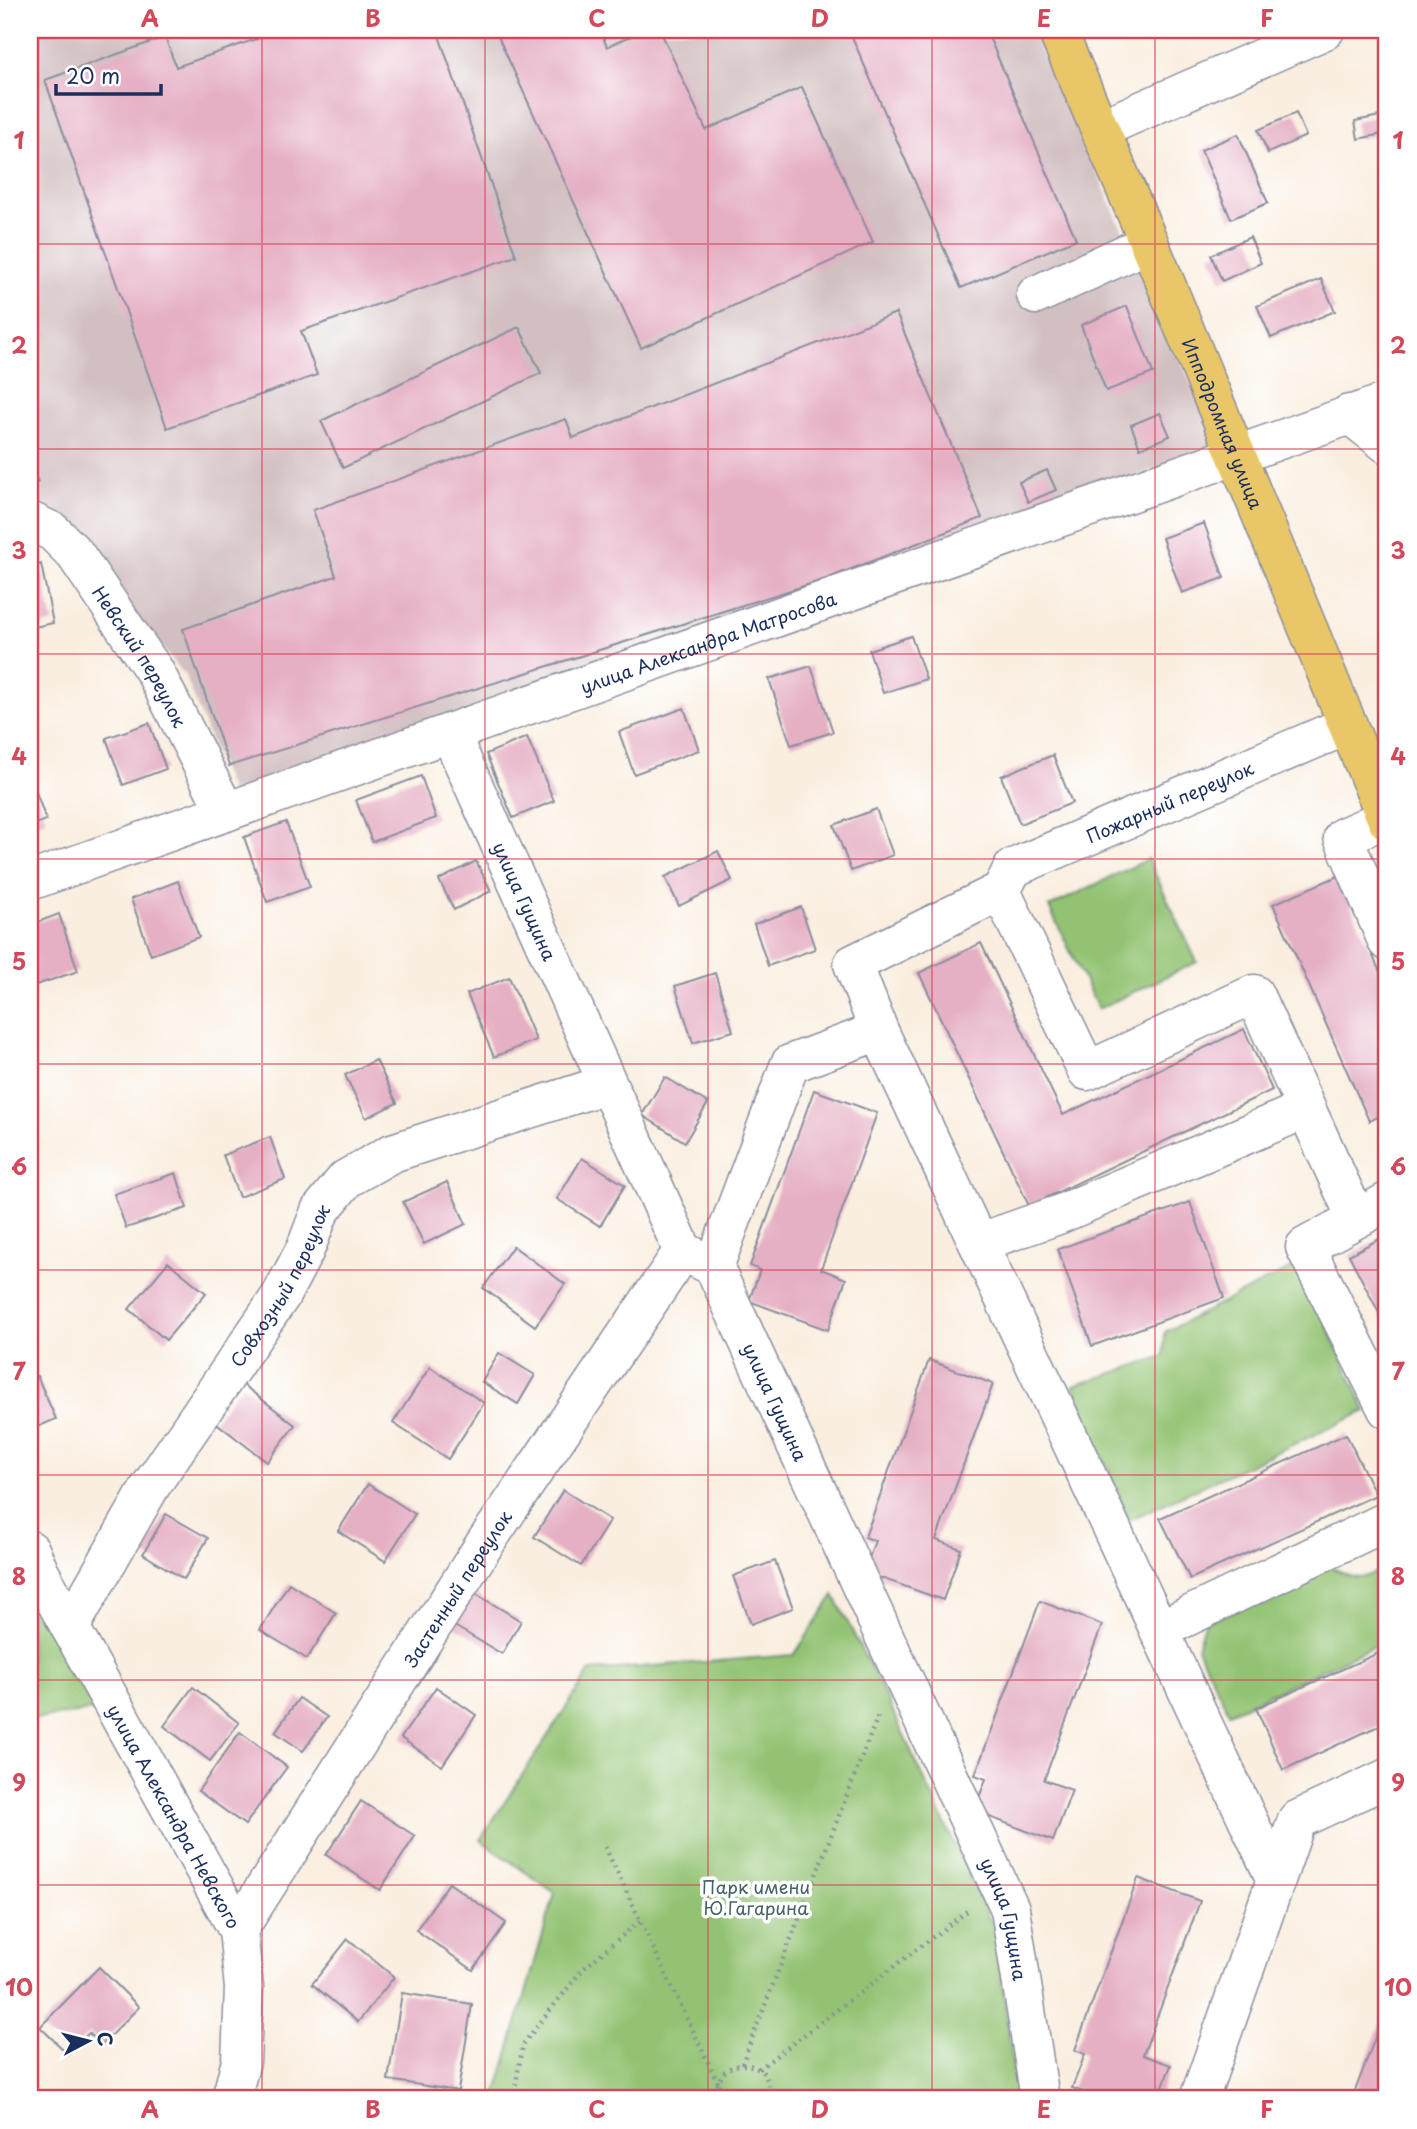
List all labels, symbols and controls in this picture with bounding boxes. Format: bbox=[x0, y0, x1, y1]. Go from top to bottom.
text: A bbox=[141, 0, 159, 35]
text: B bbox=[365, 0, 381, 35]
text: C bbox=[588, 0, 606, 35]
text: D bbox=[811, 0, 829, 35]
text: E bbox=[1037, 0, 1051, 35]
text: F bbox=[1260, 0, 1274, 35]
scale bar bbox=[56, 52, 161, 96]
text: 20 m bbox=[66, 59, 120, 91]
text: 1 bbox=[14, 122, 25, 157]
text: 1 bbox=[1393, 122, 1404, 157]
text: 2 bbox=[11, 327, 27, 362]
text: 2 bbox=[1390, 327, 1406, 362]
street label: Ипподромная улица bbox=[1176, 334, 1271, 513]
text: 3 bbox=[11, 532, 27, 567]
text: 3 bbox=[1390, 532, 1406, 567]
street label: Невский переулок bbox=[87, 580, 194, 732]
street label: улица Александра Матросова bbox=[576, 584, 841, 699]
text: 4 bbox=[11, 738, 27, 773]
text: 4 bbox=[1390, 738, 1406, 773]
street label: Пожарный переулок bbox=[1081, 753, 1258, 849]
street label: улица Гущина bbox=[487, 837, 564, 965]
text: 5 bbox=[12, 943, 26, 978]
text: 5 bbox=[1391, 943, 1405, 978]
text: 6 bbox=[11, 1148, 27, 1183]
text: 6 bbox=[1390, 1148, 1406, 1183]
street label: Совхозный переулок bbox=[223, 1196, 335, 1372]
street label: улица Гущина bbox=[737, 1338, 815, 1466]
text: 7 bbox=[12, 1353, 26, 1388]
text: 7 bbox=[1391, 1353, 1405, 1388]
street label: Застенный переулок bbox=[396, 1504, 518, 1672]
text: 8 bbox=[12, 1558, 26, 1593]
text: 8 bbox=[1391, 1558, 1405, 1593]
street label: улица Александра Невского bbox=[102, 1699, 248, 1933]
text: 9 bbox=[12, 1764, 26, 1799]
text: 9 bbox=[1391, 1764, 1405, 1799]
street label: улица Гущина bbox=[974, 1853, 1035, 1983]
park label: Парк имени Ю.Гагарина bbox=[702, 1873, 810, 1921]
text: 10 bbox=[5, 1969, 33, 2004]
text: 10 bbox=[1384, 1969, 1412, 2004]
north arrow bbox=[52, 2007, 122, 2076]
text: С bbox=[91, 2030, 121, 2048]
text: A bbox=[141, 2091, 159, 2126]
text: B bbox=[365, 2091, 381, 2126]
text: C bbox=[588, 2091, 606, 2126]
text: D bbox=[811, 2091, 829, 2126]
text: E bbox=[1037, 2091, 1051, 2126]
text: F bbox=[1260, 2091, 1274, 2126]

